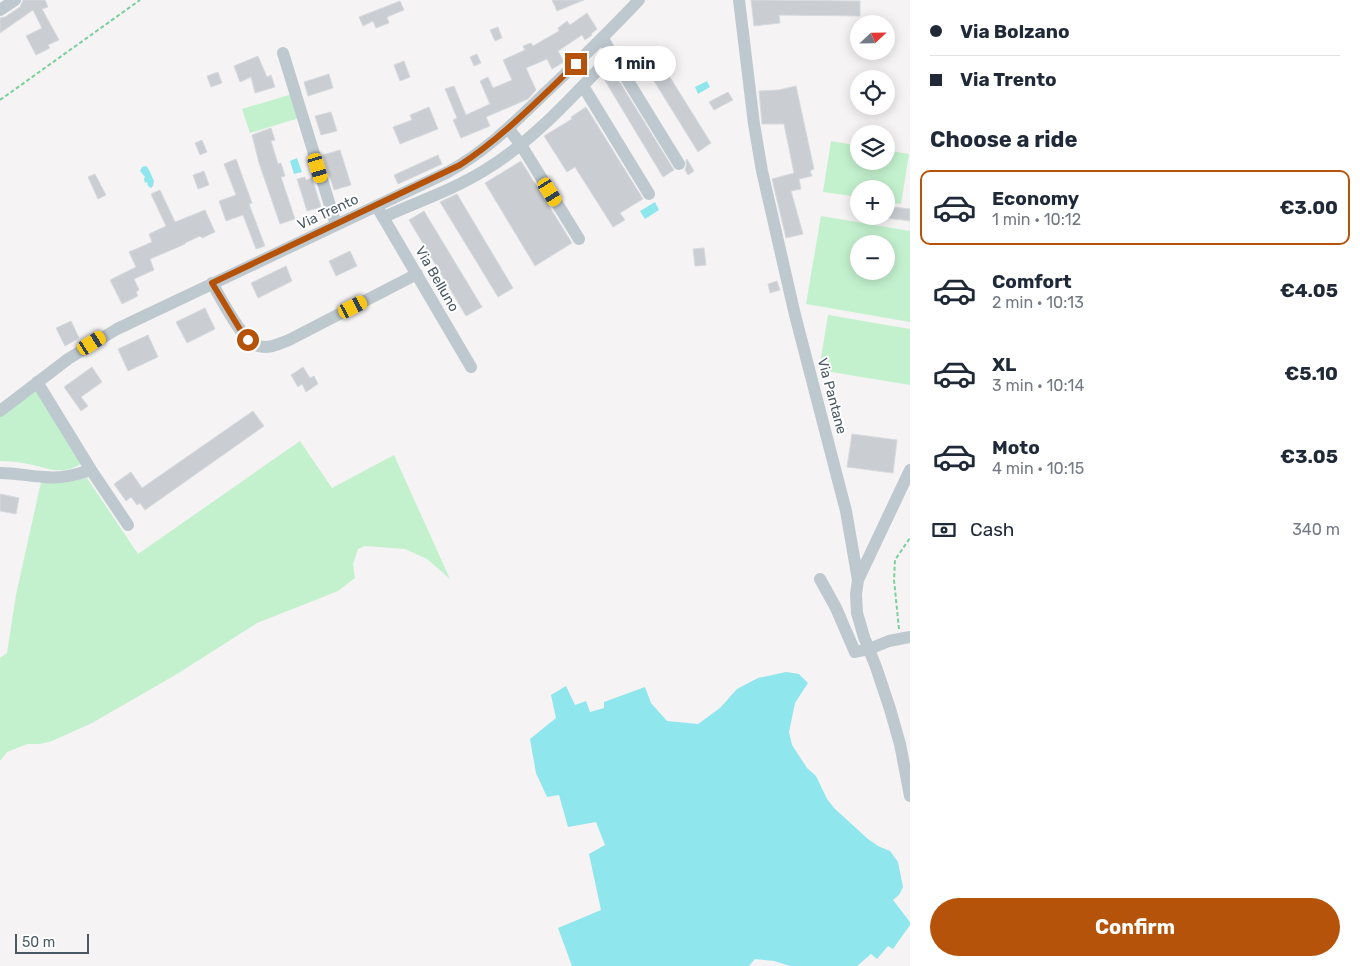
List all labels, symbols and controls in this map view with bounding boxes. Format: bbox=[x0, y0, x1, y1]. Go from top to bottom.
north arrow bbox=[850, 15, 895, 60]
map controls bbox=[850, 15, 895, 280]
text: Via Bolzano bbox=[960, 20, 1070, 43]
callout: 1 min bbox=[594, 46, 676, 82]
route end bbox=[565, 53, 587, 75]
text: 1 min bbox=[615, 54, 655, 73]
text: Via Trento bbox=[960, 68, 1057, 91]
button: locate bbox=[850, 70, 895, 115]
button: layers bbox=[850, 125, 895, 170]
text: Choose a ride bbox=[930, 126, 1077, 153]
car bbox=[306, 151, 329, 185]
car bbox=[535, 175, 564, 209]
button: + bbox=[850, 180, 895, 225]
icon: car bbox=[932, 185, 977, 230]
text: Economy bbox=[992, 187, 1079, 210]
street label: Via Trento bbox=[295, 191, 361, 233]
text: €3.00 bbox=[1279, 196, 1338, 219]
text: 1 min · 10:12 bbox=[992, 210, 1081, 229]
button: − bbox=[850, 235, 895, 280]
street label: Via Belluno bbox=[411, 243, 463, 315]
icon: car bbox=[932, 268, 977, 313]
text: Comfort bbox=[992, 270, 1072, 293]
text: €4.05 bbox=[1280, 279, 1338, 302]
text: 2 min · 10:13 bbox=[992, 293, 1084, 312]
car bbox=[336, 294, 369, 320]
car bbox=[75, 329, 108, 357]
route start bbox=[237, 329, 259, 351]
icon: car bbox=[932, 351, 977, 396]
text: XL bbox=[992, 353, 1016, 376]
street label: Via Pantane bbox=[814, 356, 850, 436]
text: €5.10 bbox=[1284, 362, 1338, 385]
text: 3 min · 10:14 bbox=[992, 376, 1084, 395]
icon: car bbox=[932, 434, 977, 479]
text: Moto bbox=[992, 436, 1040, 459]
text: €3.05 bbox=[1280, 445, 1338, 468]
text: 4 min · 10:15 bbox=[992, 459, 1084, 478]
icon: cash bbox=[930, 516, 958, 544]
text: Cash bbox=[970, 518, 1014, 541]
text: 340 m bbox=[1292, 520, 1340, 539]
button: Confirm bbox=[930, 898, 1340, 956]
scale bar bbox=[15, 931, 89, 954]
text: 50 m bbox=[22, 934, 55, 951]

